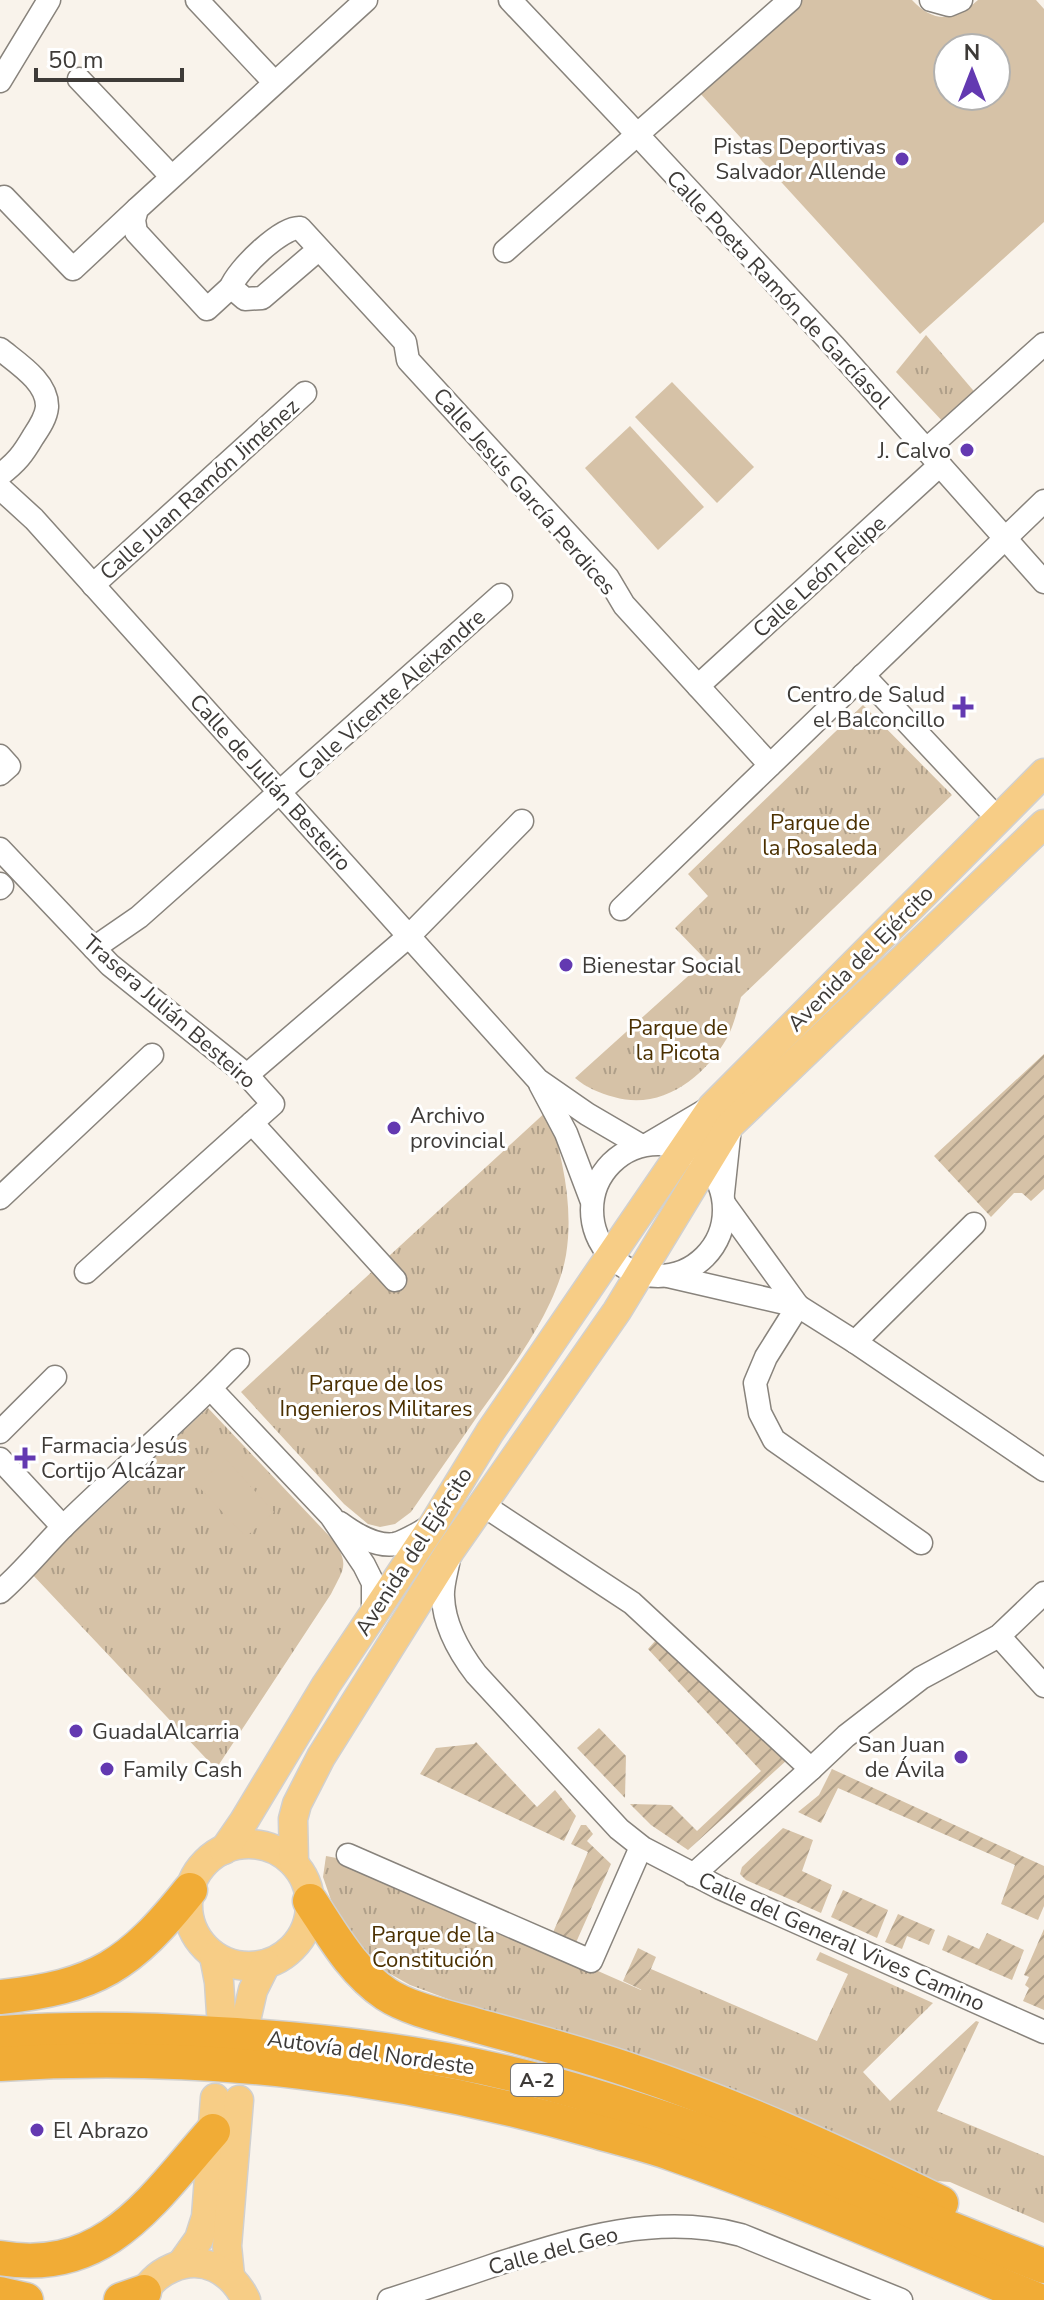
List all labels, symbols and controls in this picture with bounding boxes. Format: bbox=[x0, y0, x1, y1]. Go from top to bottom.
scale bar bbox=[36, 32, 182, 82]
north arrow bbox=[932, 32, 1012, 112]
text: N bbox=[964, 38, 980, 68]
text: 50 m bbox=[48, 44, 104, 76]
place label: Pistas Deportivas Salvador Allende bbox=[713, 132, 886, 187]
marker: Pistas Deportivas Salvador Allende bbox=[893, 150, 911, 168]
street label: Calle Poeta Ramón de Garcíasol bbox=[659, 164, 897, 416]
street label: Calle Jesús García Perdices bbox=[426, 382, 623, 602]
street label: Calle Juan Ramón Jiménez bbox=[94, 392, 306, 587]
place label: J. Calvo bbox=[877, 436, 951, 466]
marker: J. Calvo bbox=[958, 441, 976, 459]
street label: Calle León Felipe bbox=[747, 509, 893, 645]
street label: Calle Vicente Aleixandre bbox=[291, 602, 492, 787]
place label: Centro de Salud el Balconcillo bbox=[786, 680, 945, 735]
street label: Calle de Julián Besteiro bbox=[183, 688, 358, 878]
marker: Centro de Salud el Balconcillo bbox=[952, 696, 974, 718]
park label: Parque de la Rosaleda bbox=[762, 808, 878, 863]
street label: Avenida del Ejército bbox=[781, 879, 940, 1038]
street label: Trasera Julián Besteiro bbox=[76, 928, 262, 1095]
place label: Bienestar Social bbox=[582, 951, 741, 981]
marker: Bienestar Social bbox=[557, 956, 575, 974]
park label: Parque de la Picota bbox=[628, 1013, 728, 1068]
place label: Archivo provincial bbox=[410, 1101, 506, 1156]
marker: Archivo provincial bbox=[385, 1119, 403, 1137]
park label: Parque de los Ingenieros Militares bbox=[279, 1369, 473, 1424]
place label: Farmacia Jesús Cortijo Alcázar bbox=[41, 1431, 188, 1486]
marker: Farmacia Jesús Cortijo Alcázar bbox=[16, 1449, 34, 1467]
street label: Avenida del Ejército bbox=[348, 1461, 480, 1642]
place label: GuadalAlcarria bbox=[92, 1717, 240, 1747]
marker: GuadalAlcarria bbox=[67, 1722, 85, 1740]
place label: San Juan de Ávila bbox=[858, 1730, 945, 1785]
marker: San Juan de Ávila bbox=[952, 1748, 970, 1766]
place label: Family Cash bbox=[123, 1755, 243, 1785]
marker: Family Cash bbox=[98, 1760, 116, 1778]
street label: Calle del General Vives Camino bbox=[694, 1865, 990, 2019]
park label: Parque de la Constitución bbox=[371, 1920, 495, 1975]
street label: Autovía del Nordeste bbox=[265, 2024, 476, 2082]
road number: A-2 bbox=[511, 2064, 563, 2096]
place label: El Abrazo bbox=[53, 2116, 148, 2146]
marker: El Abrazo bbox=[28, 2121, 46, 2139]
street label: Calle del Geo bbox=[485, 2219, 621, 2283]

